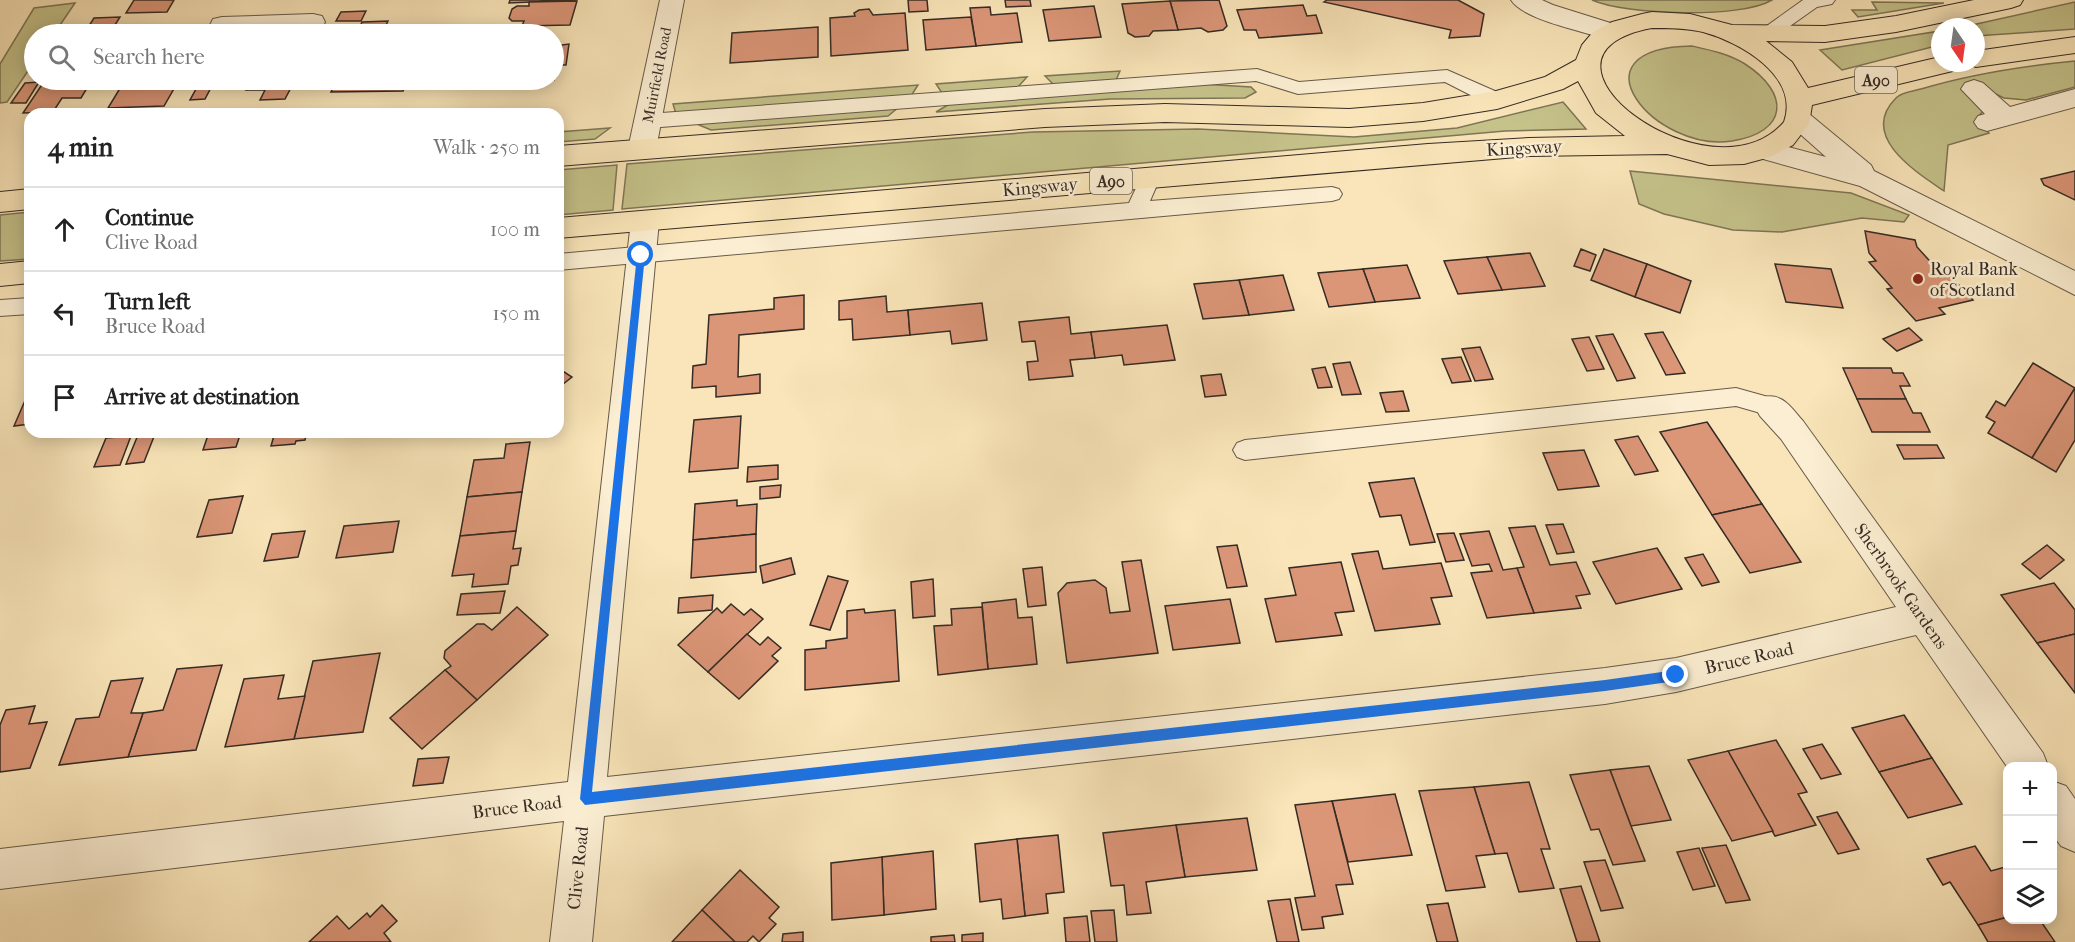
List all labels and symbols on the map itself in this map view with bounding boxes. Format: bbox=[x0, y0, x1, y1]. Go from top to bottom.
north arrow bbox=[1931, 18, 1985, 72]
street label: Muirfield Road bbox=[639, 25, 675, 125]
road number: A90 bbox=[1855, 67, 1897, 93]
street label: Kingsway bbox=[1486, 136, 1564, 161]
road number: A90 bbox=[1090, 168, 1132, 194]
street label: Kingsway bbox=[1001, 174, 1080, 201]
route start bbox=[627, 241, 653, 267]
place label: Royal Bank of Scotland bbox=[1930, 259, 2018, 301]
marker: Royal Bank of Scotland bbox=[1911, 272, 1925, 286]
street label: Sherbrook Gardens bbox=[1849, 520, 1952, 653]
street label: Bruce Road bbox=[1703, 638, 1796, 679]
route end bbox=[1662, 661, 1688, 687]
street label: Bruce Road bbox=[471, 792, 563, 823]
street label: Clive Road bbox=[564, 825, 593, 911]

